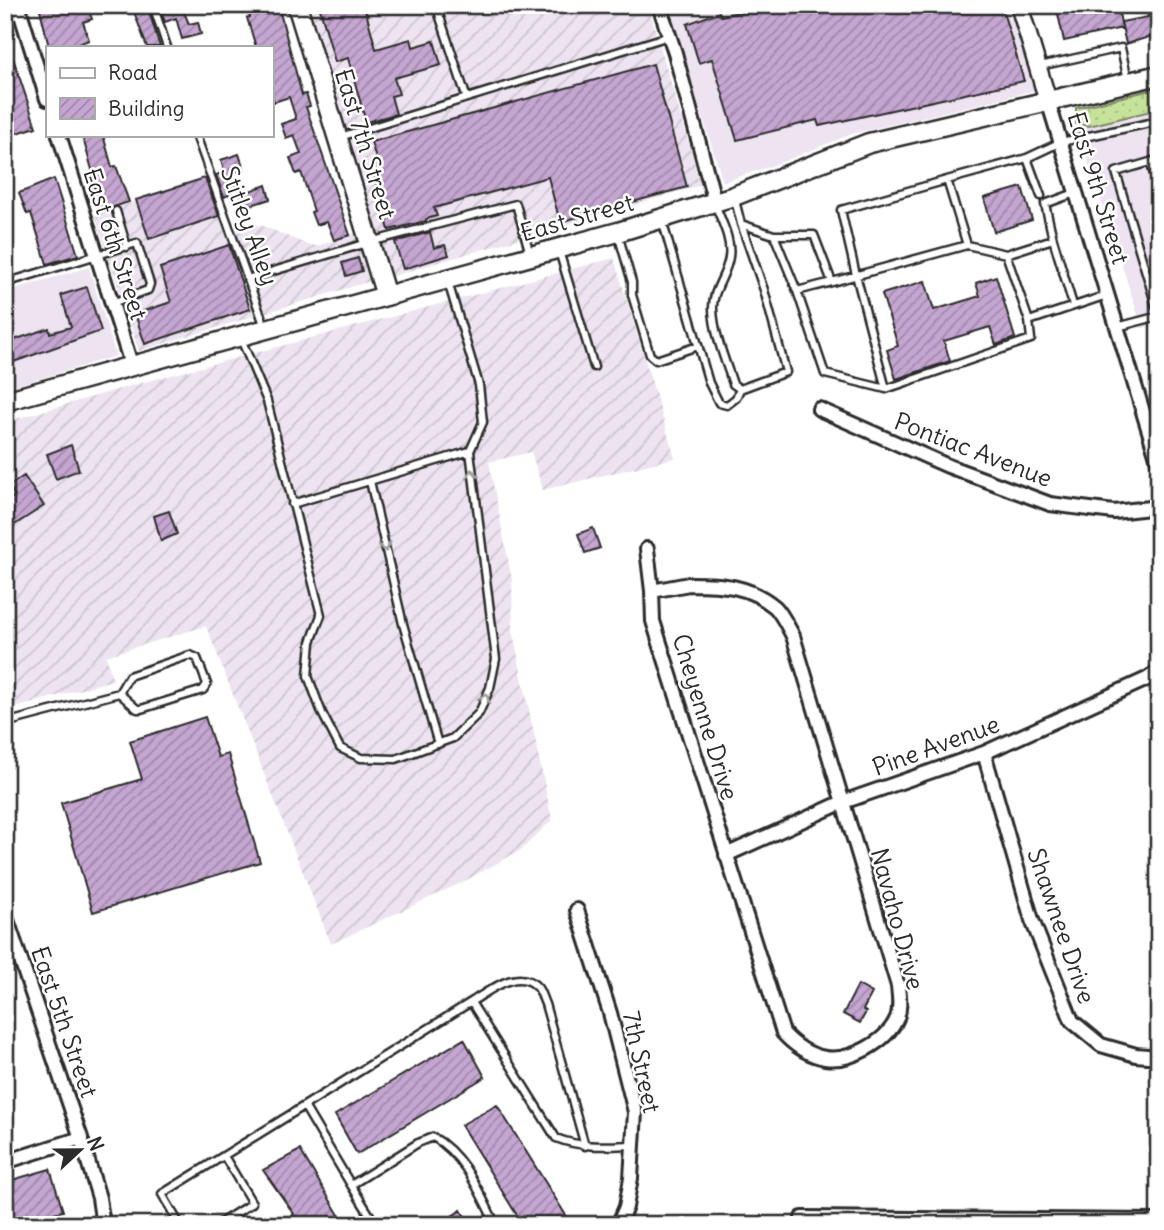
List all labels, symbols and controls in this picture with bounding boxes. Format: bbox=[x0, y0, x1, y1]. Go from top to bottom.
legend bbox=[46, 46, 273, 136]
text: Road bbox=[108, 59, 157, 86]
street label: East 7th Street bbox=[329, 65, 403, 223]
text: Building bbox=[108, 95, 184, 122]
street label: East 9th Street bbox=[1062, 108, 1136, 267]
street label: Stitley Alley bbox=[214, 162, 285, 289]
street label: East 6th Street bbox=[77, 164, 155, 323]
street label: East Street bbox=[517, 187, 637, 247]
street label: Pontiac Avenue bbox=[890, 405, 1056, 493]
one-way arrow bbox=[465, 468, 480, 480]
one-way arrow bbox=[377, 541, 392, 553]
street label: Cheyenne Drive bbox=[666, 630, 745, 803]
one-way arrow bbox=[477, 693, 491, 705]
street label: Pine Avenue bbox=[868, 708, 1003, 782]
street label: Shawnee Drive bbox=[1021, 844, 1102, 1007]
street label: Navaho Drive bbox=[865, 845, 931, 993]
street label: East 5th Street bbox=[25, 942, 105, 1101]
street label: 7th Street bbox=[617, 1008, 667, 1116]
north arrow bbox=[46, 1114, 116, 1184]
text: N bbox=[82, 1133, 109, 1154]

